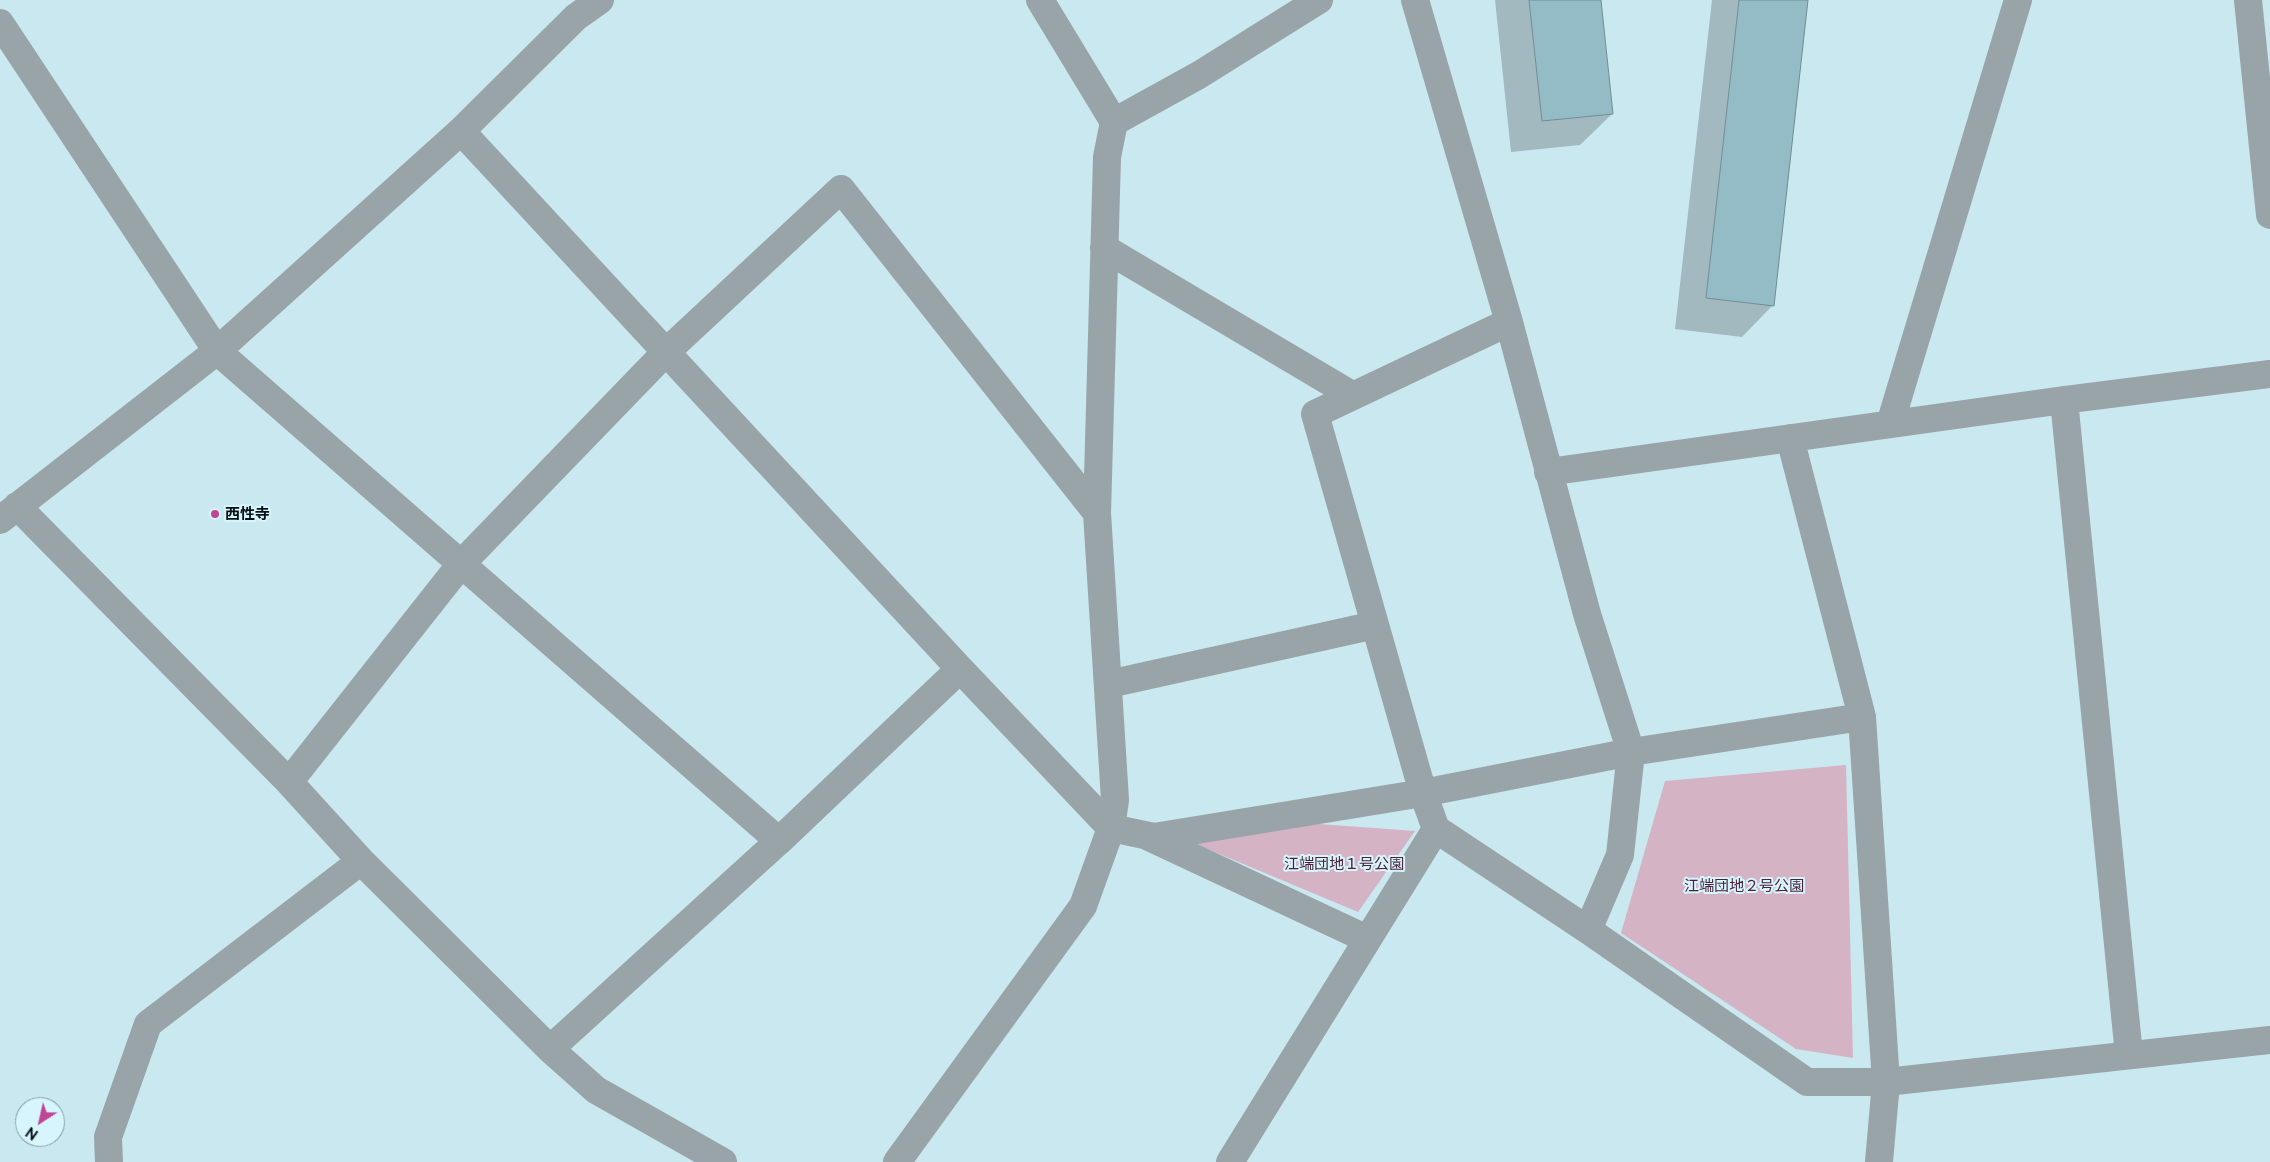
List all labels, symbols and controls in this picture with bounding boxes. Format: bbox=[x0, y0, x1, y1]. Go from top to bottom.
place label: 西性寺 bbox=[225, 505, 270, 523]
marker: 西性寺 bbox=[209, 508, 221, 520]
park label: 江端団地１号公園 bbox=[1284, 855, 1404, 873]
park label: 江端団地２号公園 bbox=[1684, 877, 1804, 895]
north arrow bbox=[15, 1097, 65, 1147]
text: N bbox=[23, 1124, 41, 1143]

